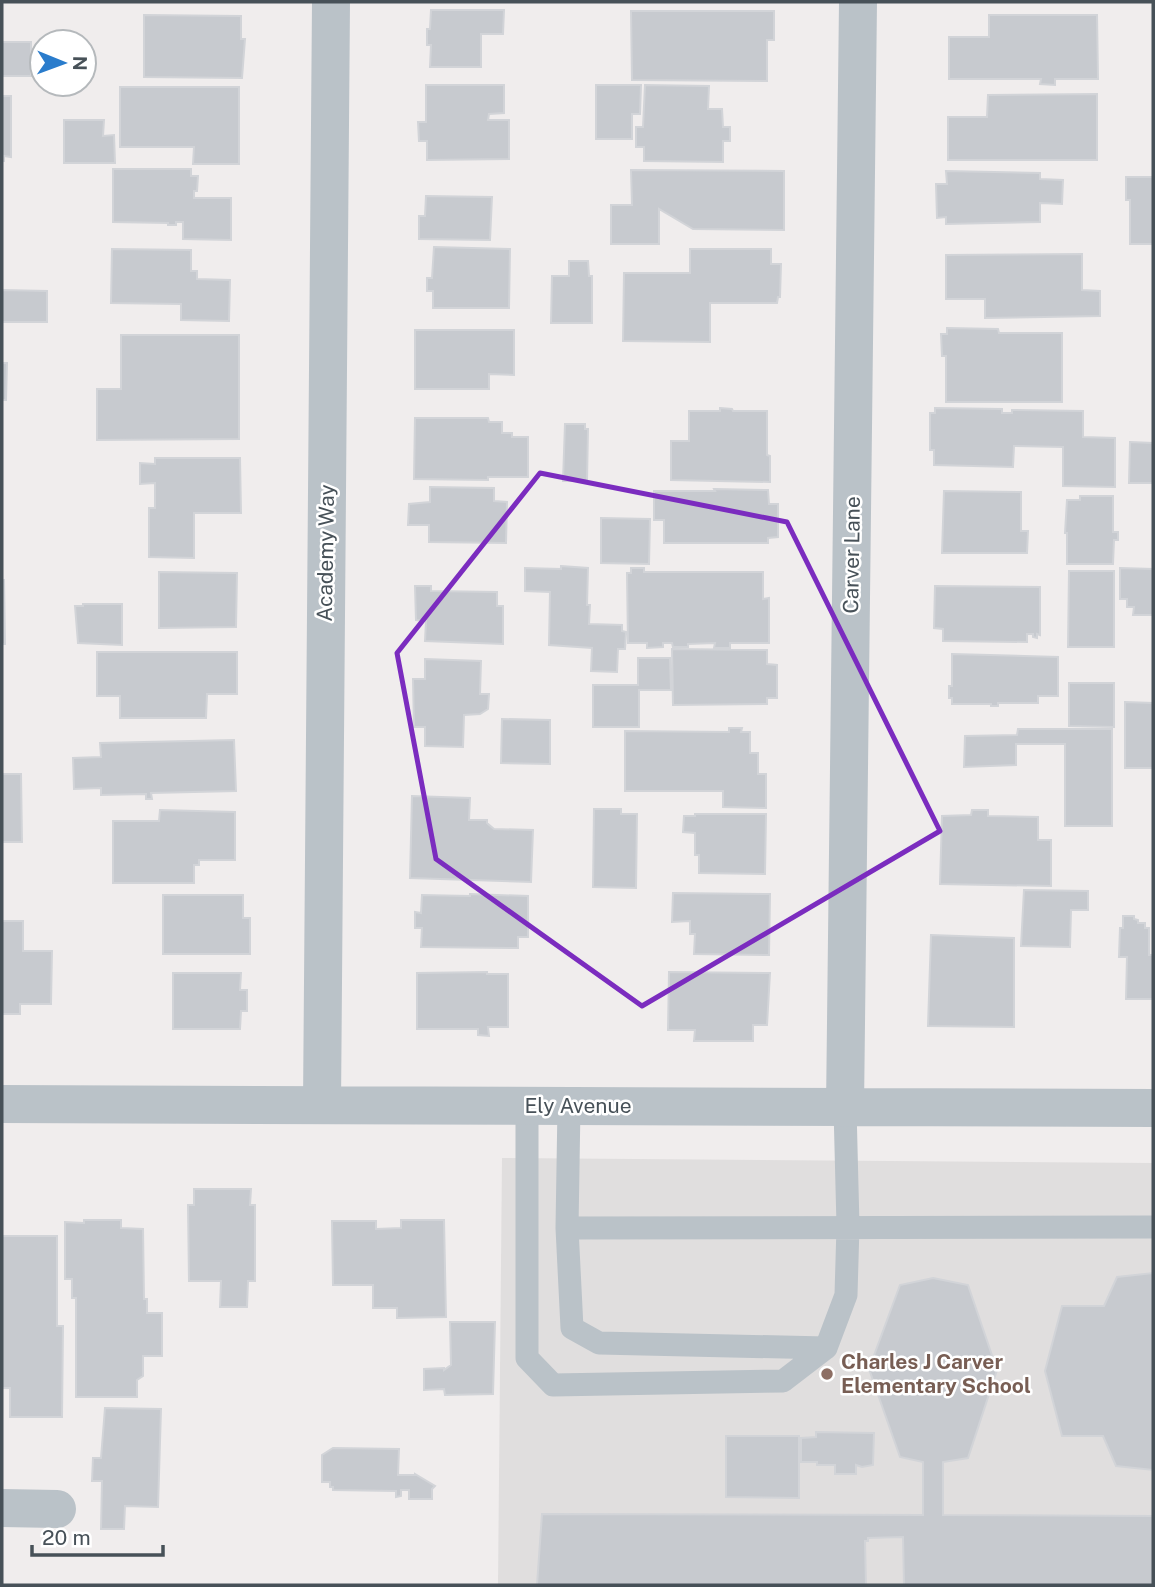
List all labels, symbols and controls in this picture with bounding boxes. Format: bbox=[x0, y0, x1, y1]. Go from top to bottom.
north arrow bbox=[28, 28, 98, 98]
text: N bbox=[69, 56, 91, 71]
street label: Academy Way bbox=[312, 484, 339, 622]
street label: Carver Lane bbox=[838, 496, 865, 614]
street label: Ely Avenue bbox=[524, 1093, 632, 1118]
place label: Charles J Carver Elementary School bbox=[841, 1349, 1031, 1398]
marker: Charles J Carver Elementary School bbox=[819, 1366, 835, 1382]
scale bar bbox=[32, 1514, 163, 1558]
text: 20 m bbox=[42, 1525, 91, 1550]

